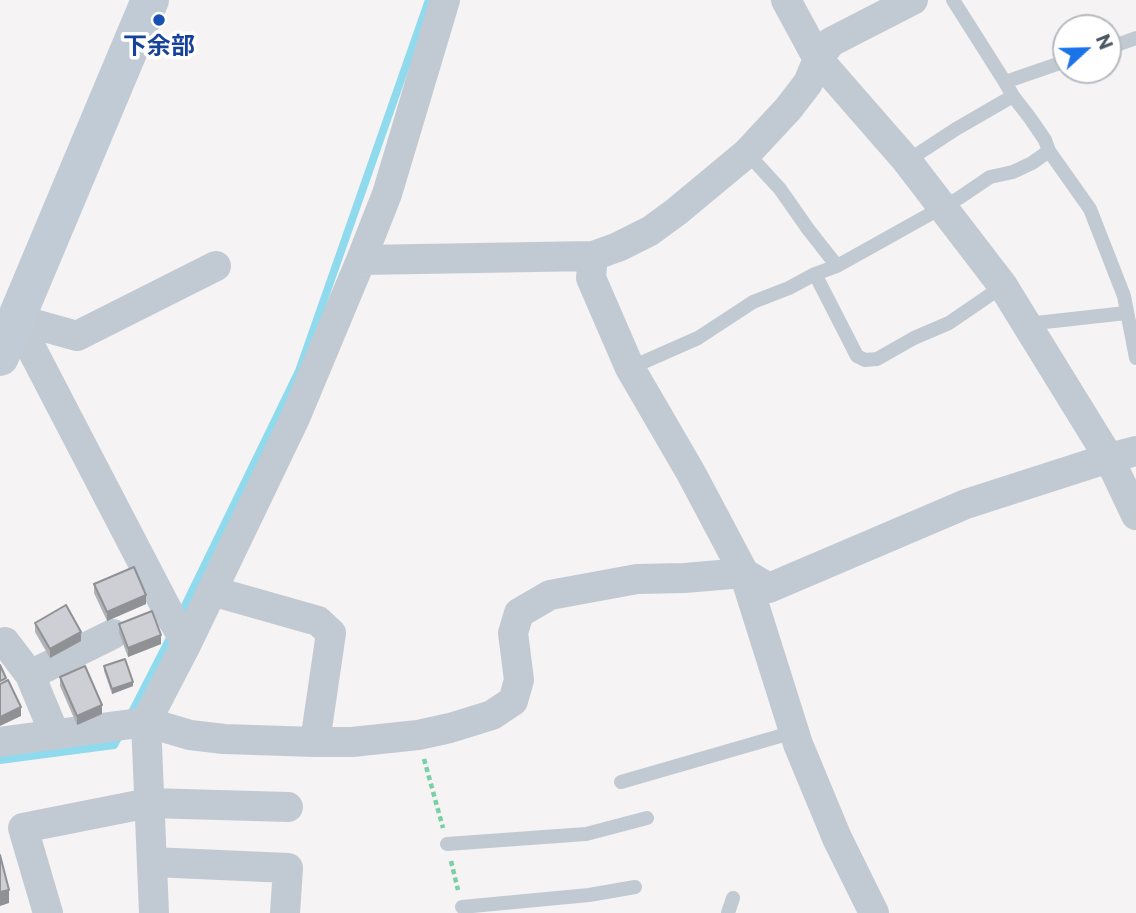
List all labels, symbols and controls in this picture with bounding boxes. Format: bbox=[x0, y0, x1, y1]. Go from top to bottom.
marker: 下余部 bbox=[151, 12, 167, 28]
north arrow bbox=[1052, 14, 1122, 84]
text: N bbox=[1092, 31, 1118, 53]
place label: 下余部 bbox=[123, 32, 195, 60]

